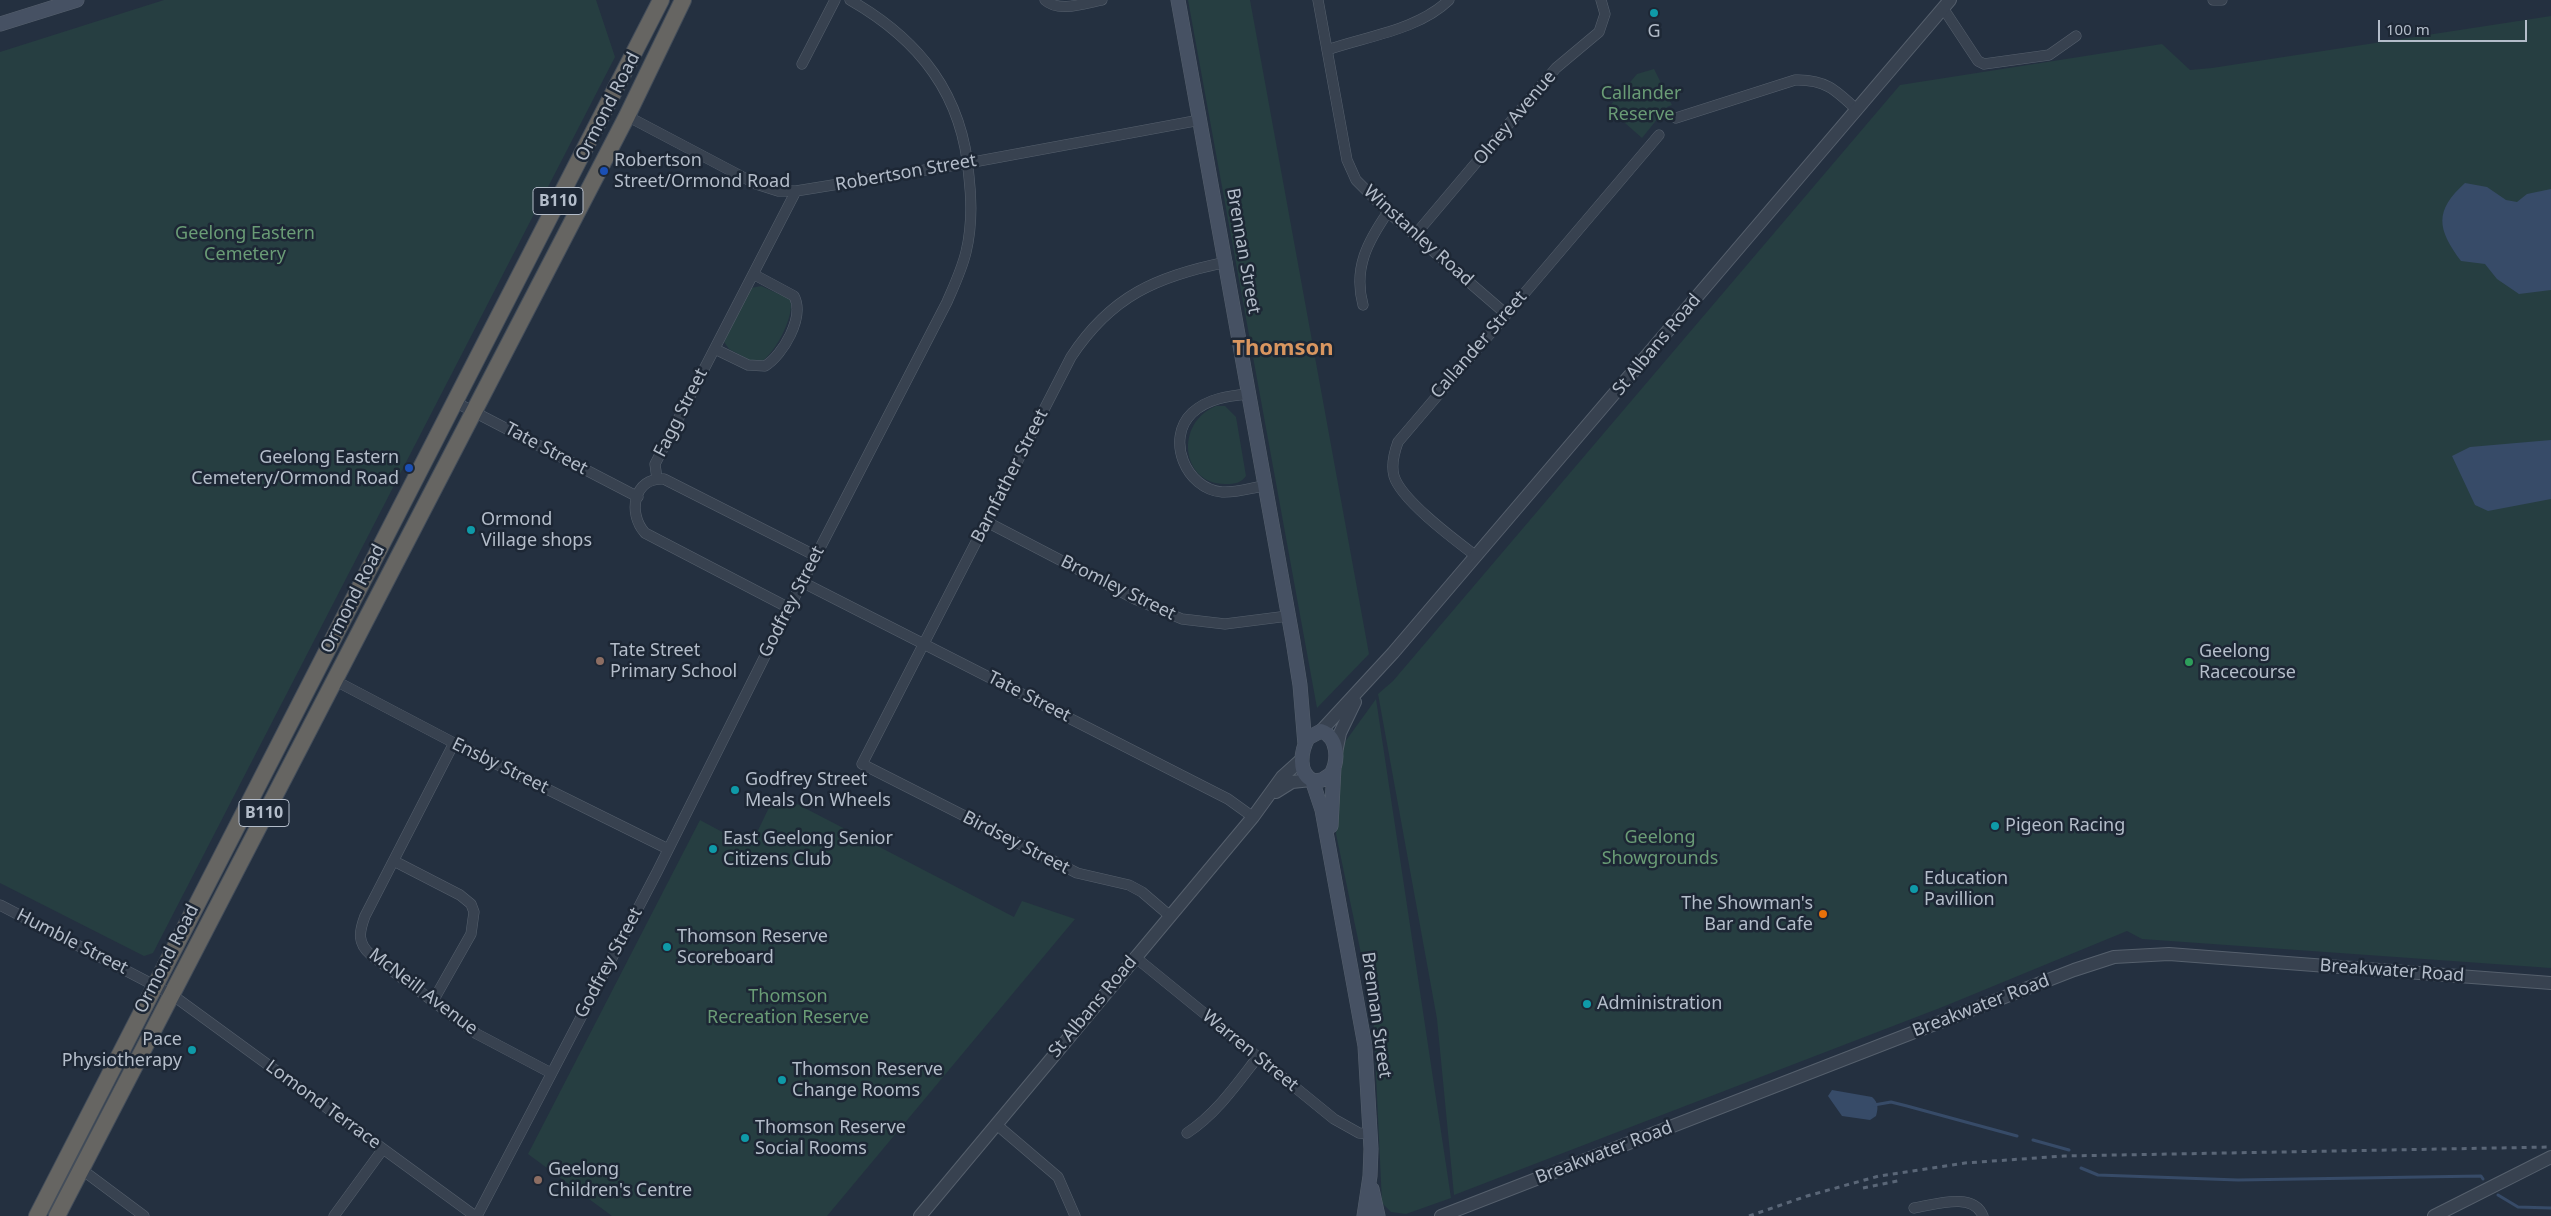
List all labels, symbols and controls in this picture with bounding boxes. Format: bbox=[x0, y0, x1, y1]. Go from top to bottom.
marker: G bbox=[1648, 7, 1660, 19]
scale bar bbox=[2381, 10, 2530, 42]
text: 100 m bbox=[2386, 19, 2430, 39]
place label: G bbox=[1647, 21, 1661, 43]
street label: Ormond Road bbox=[571, 49, 645, 165]
street label: Olney Avenue bbox=[1469, 66, 1561, 170]
park label: Callander Reserve bbox=[1601, 83, 1681, 126]
place label: Robertson Street/Ormond Road bbox=[614, 150, 790, 192]
street label: Robertson Street bbox=[834, 150, 978, 196]
marker: Robertson Street/Ormond Road bbox=[598, 165, 610, 177]
street label: Winstanley Road bbox=[1359, 181, 1477, 291]
street label: Brennan Street bbox=[1221, 186, 1265, 316]
road number: B110 bbox=[533, 188, 583, 215]
park label: Geelong Eastern Cemetery bbox=[175, 223, 315, 266]
street label: Callander Street bbox=[1426, 287, 1532, 403]
street label: St Albans Road bbox=[1608, 290, 1706, 400]
district label: Thomson bbox=[1232, 336, 1334, 362]
street label: Fagg Street bbox=[649, 365, 713, 461]
street label: Barnfather Street bbox=[967, 406, 1053, 546]
street label: Tate Street bbox=[501, 418, 591, 480]
place label: Geelong Eastern Cemetery/Ormond Road bbox=[191, 447, 399, 489]
marker: Geelong Eastern Cemetery/Ormond Road bbox=[403, 462, 415, 474]
place label: Ormond Village shops bbox=[481, 509, 592, 552]
marker: Ormond Village shops bbox=[465, 524, 477, 536]
street label: Ormond Road bbox=[316, 541, 390, 657]
street label: Godfrey Street bbox=[755, 543, 829, 661]
street label: Bromley Street bbox=[1057, 551, 1179, 625]
place label: Tate Street Primary School bbox=[610, 640, 737, 682]
place label: Geelong Racecourse bbox=[2199, 641, 2296, 684]
marker: Tate Street Primary School bbox=[594, 655, 606, 667]
marker: Geelong Racecourse bbox=[2183, 656, 2195, 668]
street label: Tate Street bbox=[984, 667, 1074, 727]
street label: Ensby Street bbox=[448, 733, 552, 799]
place label: Godfrey Street Meals On Wheels bbox=[745, 769, 891, 812]
marker: Godfrey Street Meals On Wheels bbox=[729, 784, 741, 796]
road number: B110 bbox=[239, 800, 289, 826]
street label: Birdsey Street bbox=[959, 807, 1073, 879]
place label: Pigeon Racing bbox=[2005, 815, 2125, 837]
marker: Pigeon Racing bbox=[1989, 820, 2001, 832]
park label: Geelong Showgrounds bbox=[1602, 827, 1718, 870]
place label: East Geelong Senior Citizens Club bbox=[723, 828, 893, 871]
marker: East Geelong Senior Citizens Club bbox=[707, 843, 719, 855]
place label: Education Pavillion bbox=[1924, 868, 2008, 911]
marker: Education Pavillion bbox=[1908, 883, 1920, 895]
place label: The Showman's Bar and Cafe bbox=[1681, 893, 1813, 936]
street label: Ormond Road bbox=[130, 901, 204, 1017]
street label: Godfrey Street bbox=[571, 904, 647, 1022]
street label: Humble Street bbox=[13, 905, 131, 979]
marker: The Showman's Bar and Cafe bbox=[1817, 908, 1829, 920]
place label: Thomson Reserve Scoreboard bbox=[677, 926, 828, 969]
marker: Thomson Reserve Scoreboard bbox=[661, 941, 673, 953]
street label: McNeill Avenue bbox=[364, 944, 482, 1040]
street label: Brennan Street bbox=[1356, 950, 1396, 1080]
street label: St Albans Road bbox=[1044, 952, 1142, 1062]
street label: Breakwater Road bbox=[2319, 955, 2465, 987]
street label: Breakwater Road bbox=[1909, 970, 2053, 1042]
park label: Thomson Recreation Reserve bbox=[707, 986, 869, 1028]
place label: Administration bbox=[1597, 993, 1722, 1015]
marker: Administration bbox=[1581, 998, 1593, 1010]
street label: Warren Street bbox=[1198, 1006, 1302, 1096]
place label: Pace Physiotherapy bbox=[62, 1029, 182, 1072]
marker: Pace Physiotherapy bbox=[186, 1044, 198, 1056]
street label: Lomond Terrace bbox=[261, 1056, 385, 1154]
place label: Thomson Reserve Change Rooms bbox=[792, 1059, 943, 1102]
marker: Thomson Reserve Change Rooms bbox=[776, 1074, 788, 1086]
place label: Thomson Reserve Social Rooms bbox=[755, 1117, 906, 1160]
street label: Breakwater Road bbox=[1532, 1117, 1676, 1189]
marker: Thomson Reserve Social Rooms bbox=[739, 1132, 751, 1144]
place label: Geelong Children's Centre bbox=[548, 1159, 692, 1202]
marker: Geelong Children's Centre bbox=[532, 1174, 544, 1186]

